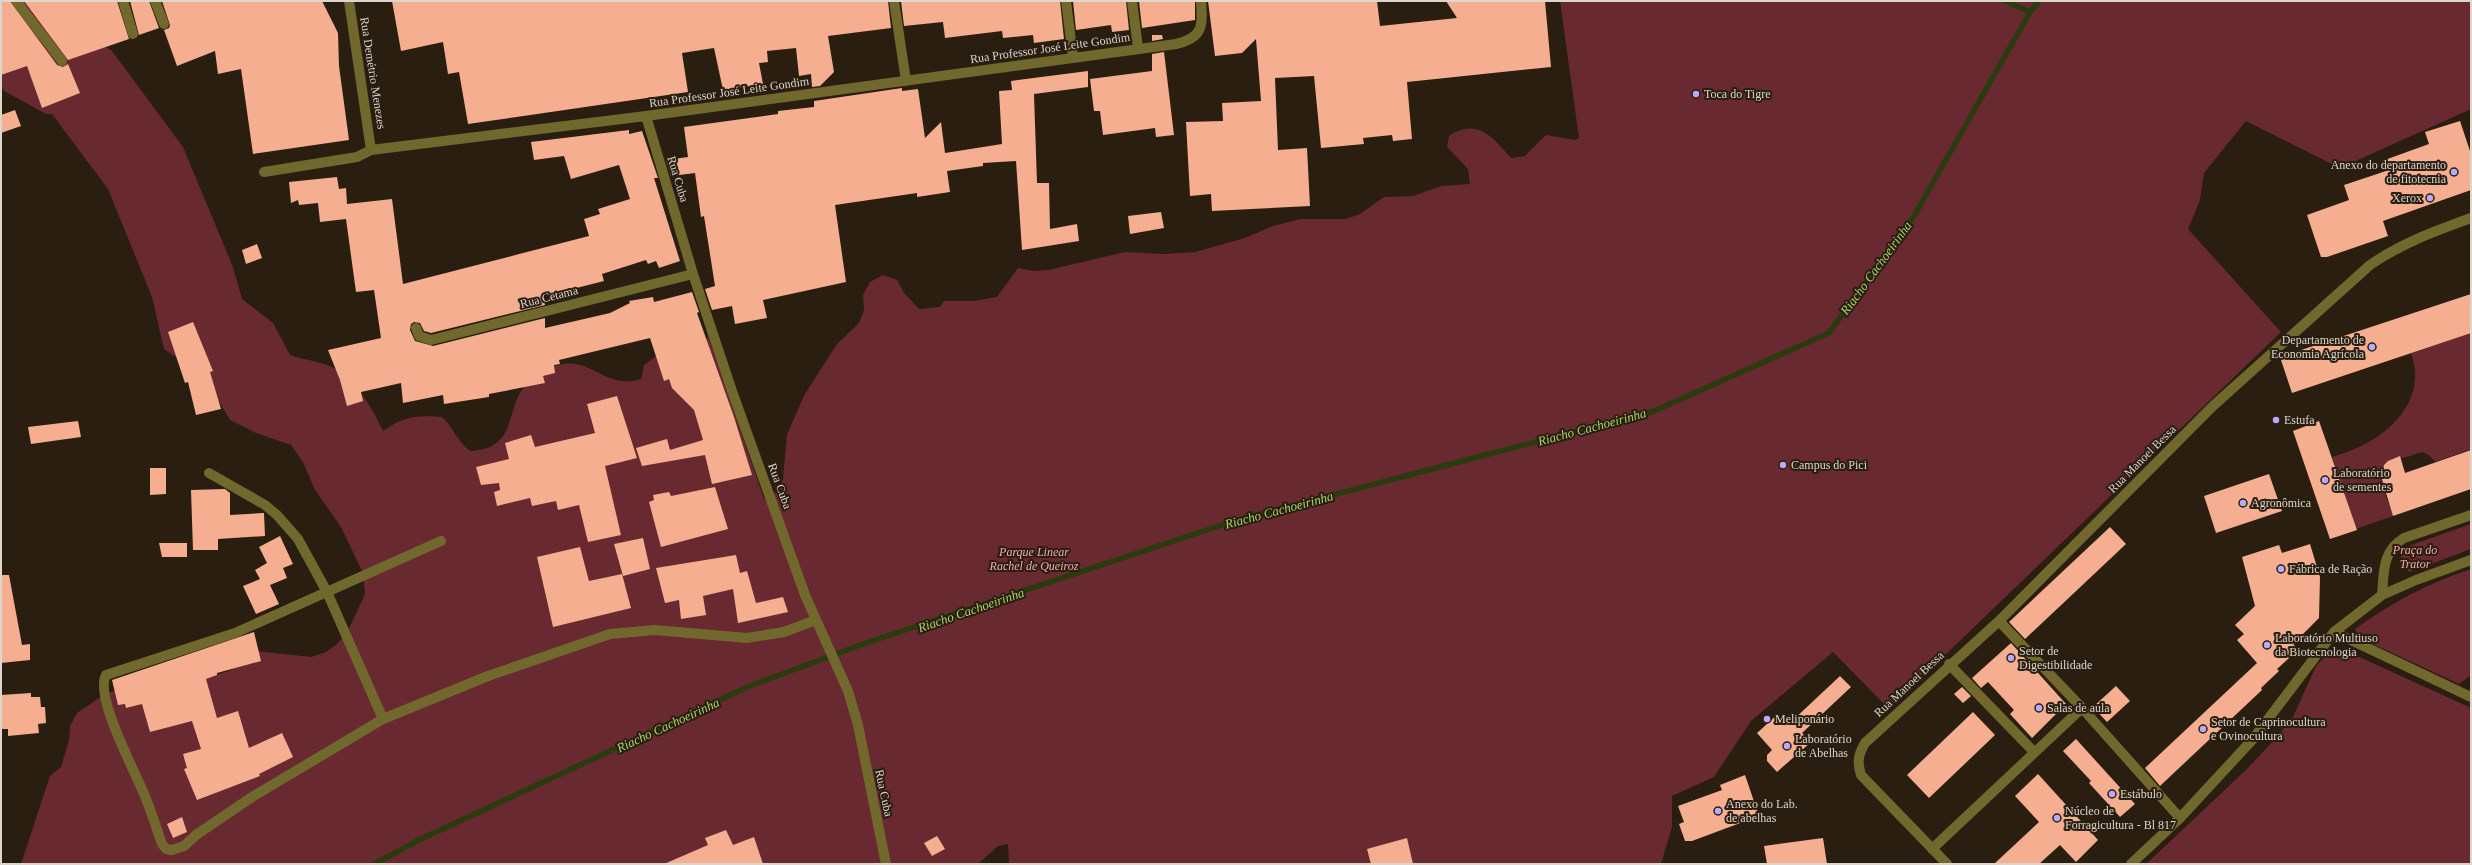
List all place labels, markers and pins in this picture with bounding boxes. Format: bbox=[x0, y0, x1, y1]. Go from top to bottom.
place label: Toca do Tigre bbox=[1704, 87, 1771, 101]
marker: Toca do Tigre bbox=[1691, 89, 1701, 99]
place label: Anexo do departamento de fitotecnia bbox=[2331, 158, 2447, 186]
marker: Anexo do departamento de fitotecnia bbox=[2449, 167, 2459, 177]
place label: Xerox bbox=[2392, 191, 2422, 205]
marker: Xerox bbox=[2425, 193, 2435, 203]
place label: Departamento de Economia Agrícola bbox=[2271, 333, 2365, 361]
marker: Departamento de Economia Agrícola bbox=[2367, 342, 2377, 352]
place label: Estufa bbox=[2284, 413, 2315, 427]
marker: Estufa bbox=[2271, 415, 2281, 425]
place label: Campus do Pici bbox=[1791, 458, 1868, 472]
marker: Campus do Pici bbox=[1778, 460, 1788, 470]
place label: Laboratório de sementes bbox=[2333, 466, 2392, 494]
marker: Laboratório de sementes bbox=[2320, 475, 2330, 485]
place label: Agronômica bbox=[2251, 496, 2312, 510]
marker: Agronômica bbox=[2238, 498, 2248, 508]
place label: Fábrica de Ração bbox=[2289, 562, 2372, 576]
marker: Fábrica de Ração bbox=[2276, 564, 2286, 574]
place label: Laboratório Multiuso da Biotecnologia bbox=[2275, 631, 2378, 659]
marker: Laboratório Multiuso da Biotecnologia bbox=[2262, 640, 2272, 650]
place label: Setor de Digestibilidade bbox=[2019, 644, 2092, 672]
marker: Setor de Digestibilidade bbox=[2006, 653, 2016, 663]
place label: Salas de aula bbox=[2047, 701, 2110, 715]
marker: Salas de aula bbox=[2034, 703, 2044, 713]
place label: Meliponário bbox=[1775, 712, 1834, 726]
marker: Meliponário bbox=[1762, 714, 1772, 724]
place label: Setor de Caprinocultura e Ovinocultura bbox=[2211, 715, 2326, 743]
marker: Setor de Caprinocultura e Ovinocultura bbox=[2198, 724, 2208, 734]
place label: Laboratório de Abelhas bbox=[1795, 732, 1852, 760]
marker: Laboratório de Abelhas bbox=[1782, 741, 1792, 751]
place label: Estábulo bbox=[2120, 787, 2162, 801]
marker: Estábulo bbox=[2107, 789, 2117, 799]
place label: Anexo do Lab. de abelhas bbox=[1726, 797, 1798, 825]
place label: Núcleo de Forragicultura - Bl 817 bbox=[2065, 804, 2176, 832]
marker: Anexo do Lab. de abelhas bbox=[1713, 806, 1723, 816]
marker: Núcleo de Forragicultura - Bl 817 bbox=[2052, 813, 2062, 823]

